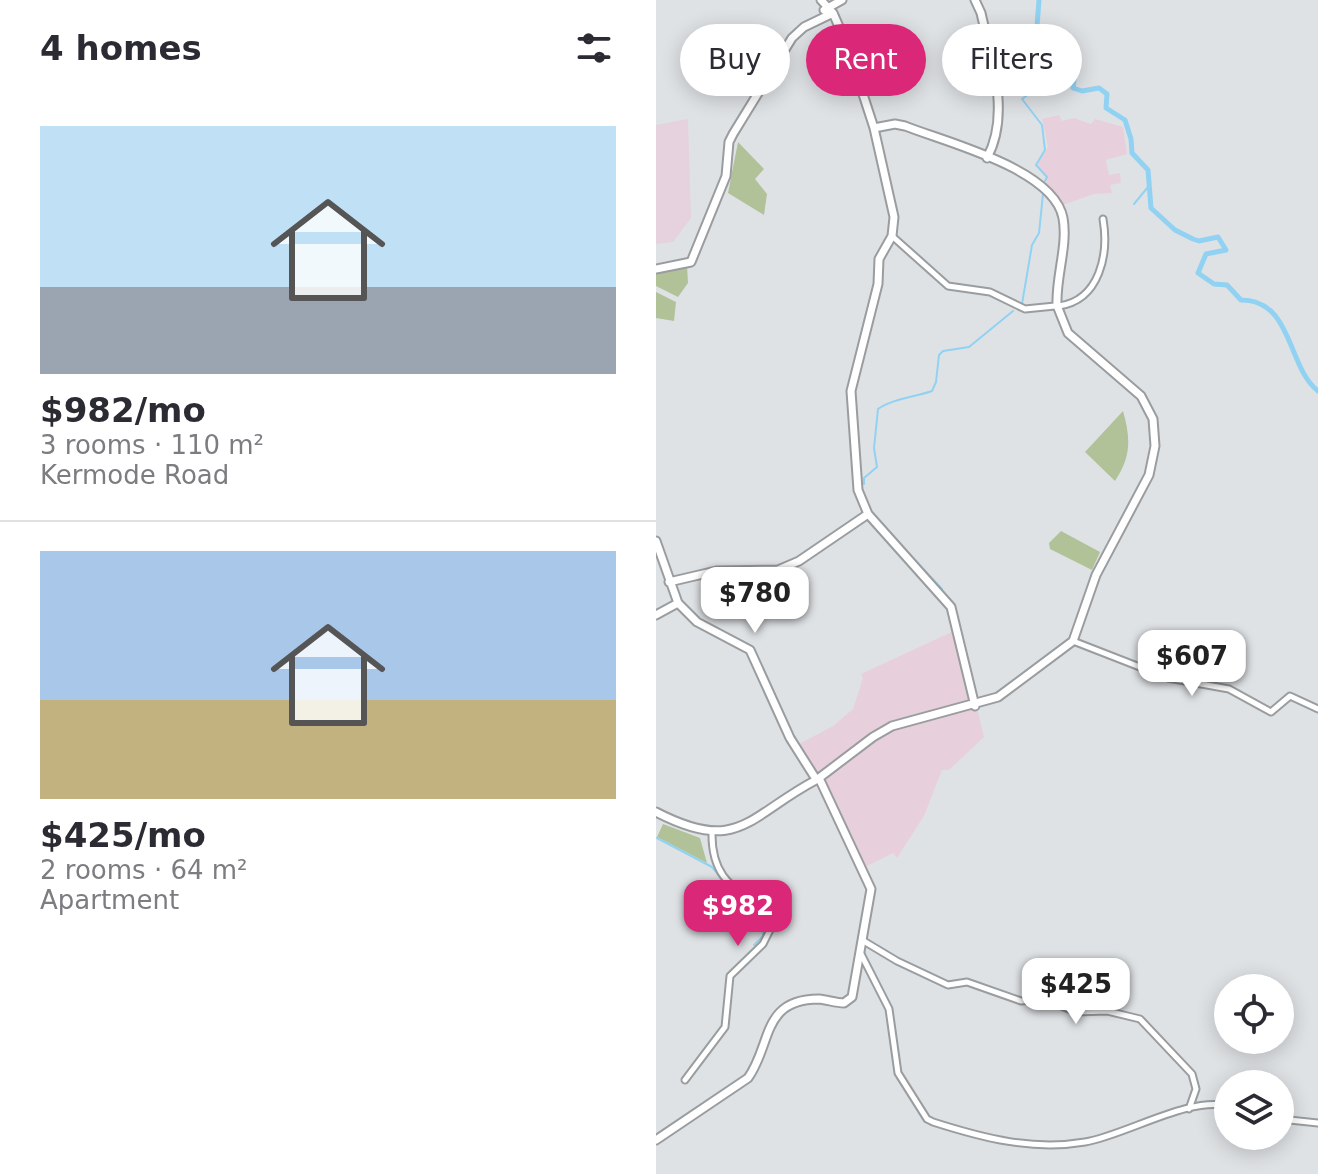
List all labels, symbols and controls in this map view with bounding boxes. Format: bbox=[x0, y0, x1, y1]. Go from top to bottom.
chip: Buy bbox=[680, 24, 790, 96]
chip: Rent bbox=[806, 24, 926, 96]
chip: Filters bbox=[942, 24, 1082, 96]
icon: filters bbox=[572, 26, 616, 70]
text: 4 homes bbox=[40, 28, 202, 68]
icon: home bbox=[256, 178, 400, 322]
text: $982/mo bbox=[40, 390, 206, 430]
text: 3 rooms · 110 m² bbox=[40, 430, 264, 460]
text: Kermode Road bbox=[40, 460, 229, 490]
pin: $780 bbox=[708, 567, 802, 635]
text: $780 bbox=[719, 578, 791, 608]
icon: home bbox=[256, 603, 400, 747]
pin: $607 bbox=[1145, 630, 1239, 698]
text: $607 bbox=[1156, 641, 1228, 671]
text: $425/mo bbox=[40, 815, 206, 855]
text: 2 rooms · 64 m² bbox=[40, 855, 248, 885]
pin: $982 bbox=[691, 880, 785, 948]
text: Apartment bbox=[40, 885, 179, 915]
text: $982 bbox=[702, 891, 774, 921]
pin: $425 bbox=[1029, 958, 1123, 1026]
text: $425 bbox=[1040, 969, 1112, 999]
map controls bbox=[1214, 974, 1294, 1150]
button: locate bbox=[1214, 974, 1294, 1054]
button: layers bbox=[1214, 1070, 1294, 1150]

